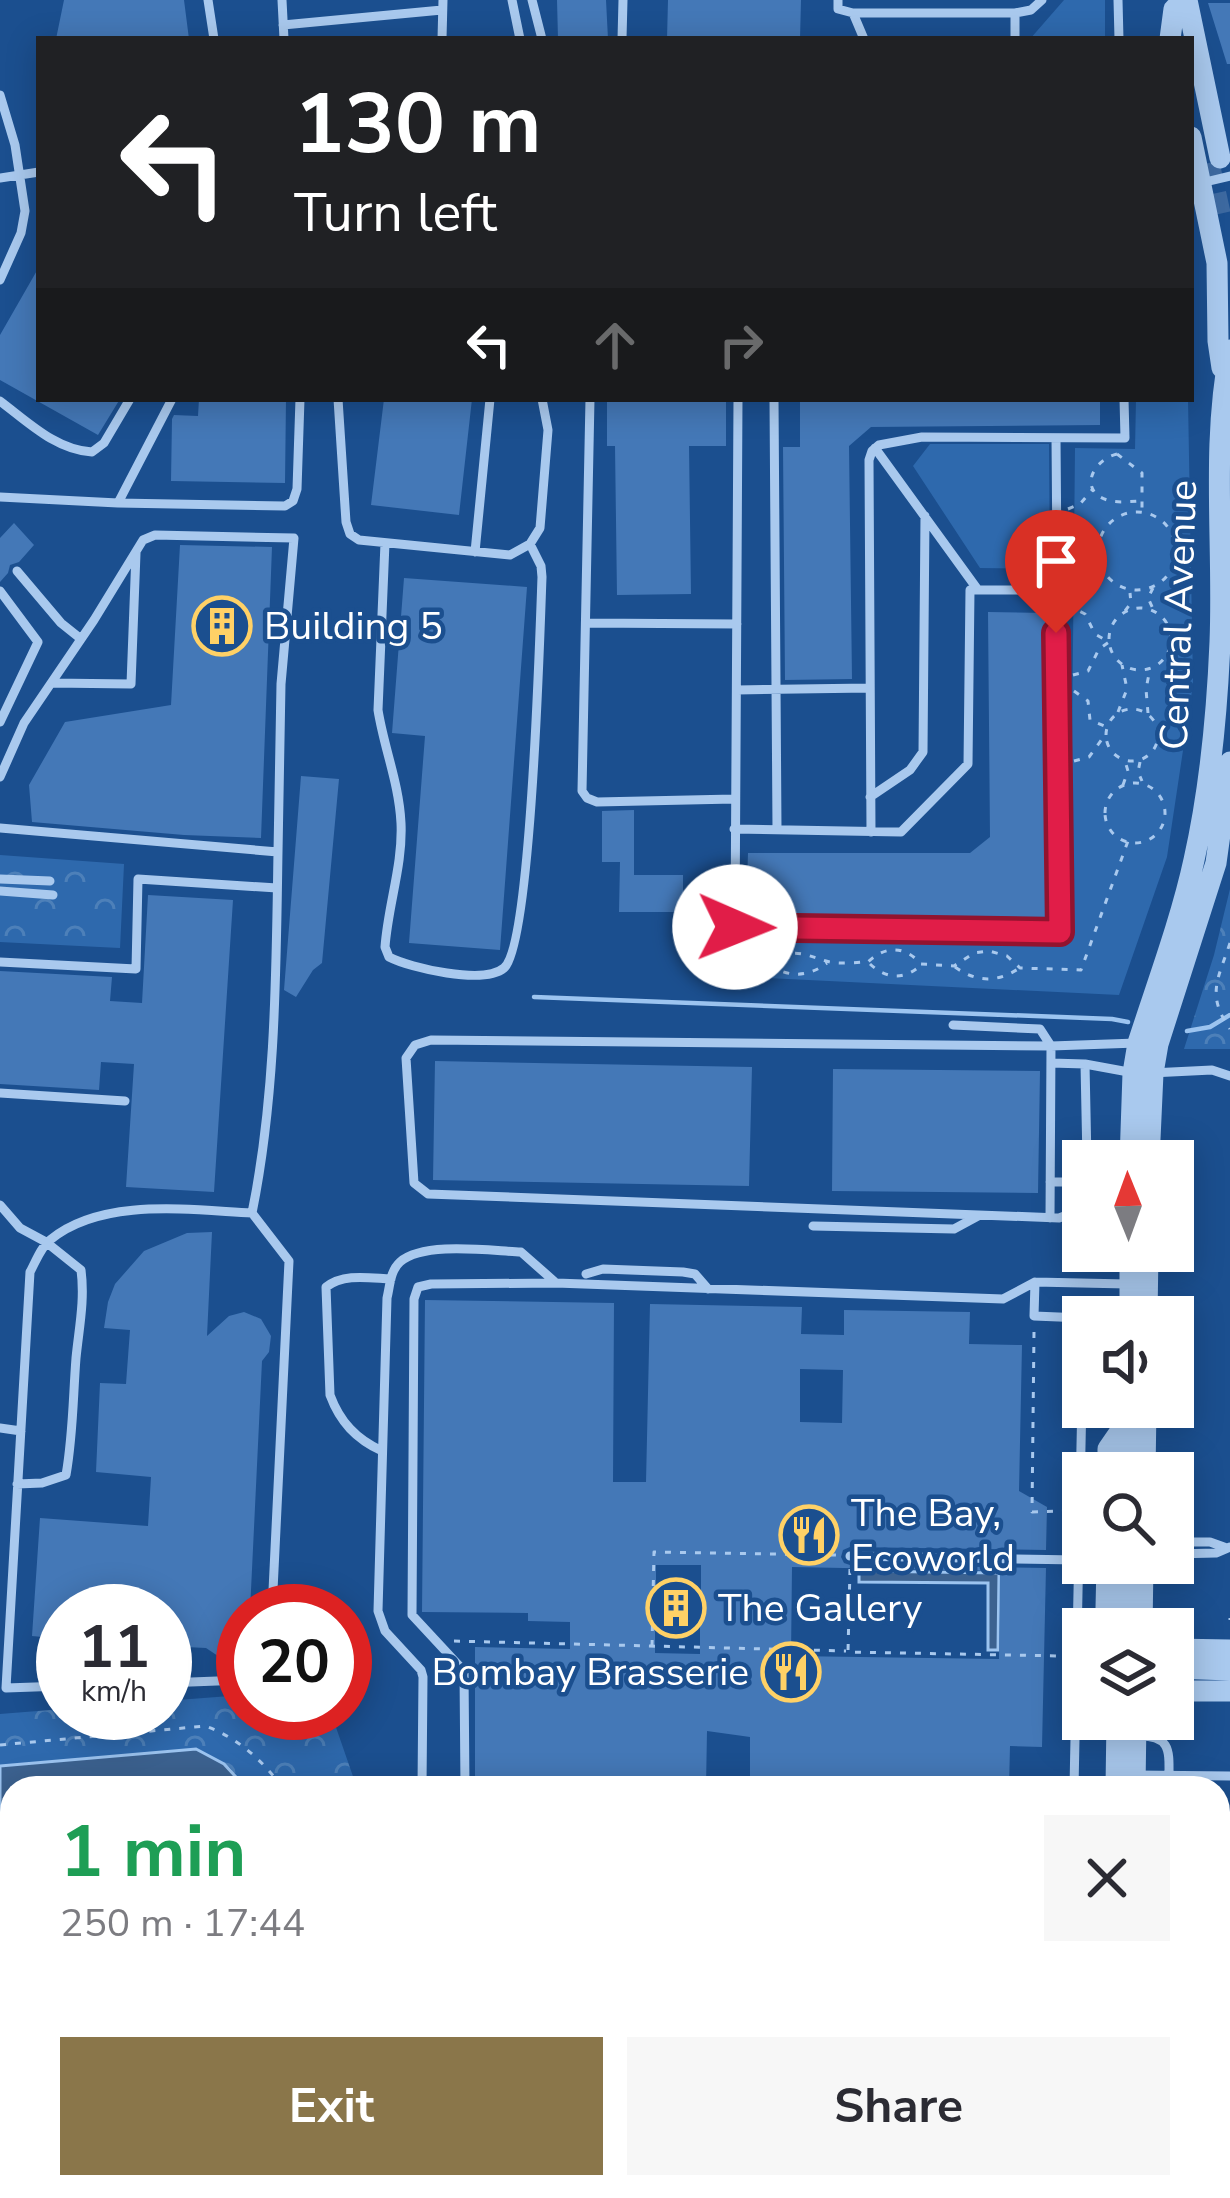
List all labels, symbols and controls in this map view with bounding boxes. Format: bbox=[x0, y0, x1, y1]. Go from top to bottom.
text: 130 m bbox=[294, 67, 542, 182]
icon: left bbox=[96, 84, 252, 240]
text: Turn left bbox=[294, 176, 497, 250]
icon: left bbox=[456, 312, 522, 378]
icon: ahead bbox=[582, 312, 648, 378]
icon: right bbox=[708, 312, 774, 378]
street label: Central Avenue bbox=[1148, 479, 1210, 751]
pin bbox=[1005, 510, 1107, 633]
icon: arrive bbox=[1023, 528, 1089, 594]
building icon: Building 5 bbox=[191, 595, 253, 657]
place label: Building 5 bbox=[264, 600, 443, 653]
position arrow bbox=[672, 864, 798, 990]
north arrow bbox=[1062, 1140, 1194, 1272]
map controls bbox=[1062, 1140, 1194, 1740]
button: sound bbox=[1062, 1296, 1194, 1428]
button: search bbox=[1062, 1452, 1194, 1584]
place label: The Bay, Ecoworld bbox=[851, 1487, 1015, 1585]
restaurant icon: The Bay, Ecoworld bbox=[778, 1504, 840, 1566]
building icon: The Gallery bbox=[645, 1577, 707, 1639]
place label: The Gallery bbox=[718, 1582, 922, 1635]
speed limit sign: 20 bbox=[216, 1584, 372, 1740]
text: 11 bbox=[78, 1606, 150, 1688]
button: layers bbox=[1062, 1608, 1194, 1740]
restaurant icon: Bombay Brasserie bbox=[760, 1641, 822, 1703]
place label: Bombay Brasserie bbox=[431, 1646, 749, 1699]
text: km/h bbox=[81, 1671, 147, 1712]
text: 1 min bbox=[60, 1803, 246, 1901]
button: close bbox=[1044, 1815, 1170, 1941]
text: 250 m · 17:44 bbox=[60, 1897, 305, 1950]
button: Exit bbox=[60, 2037, 603, 2175]
button: Share bbox=[627, 2037, 1170, 2175]

